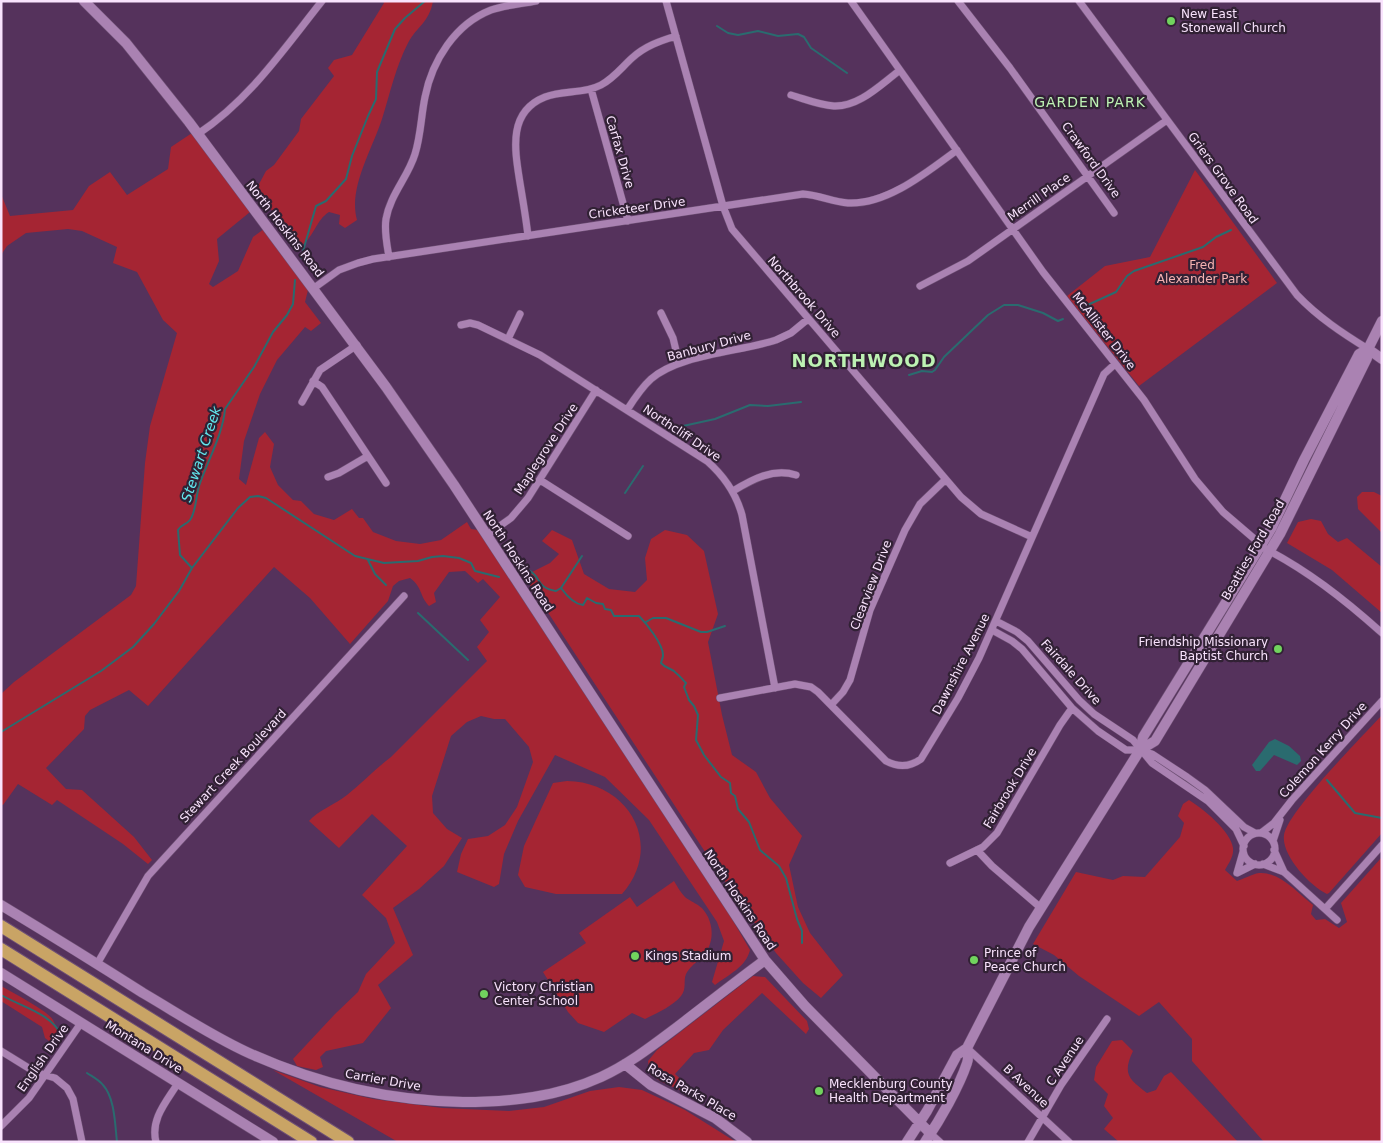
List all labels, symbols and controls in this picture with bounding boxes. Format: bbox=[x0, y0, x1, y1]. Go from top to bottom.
place label: New East Stonewall Church bbox=[1181, 7, 1286, 35]
marker: New East Stonewall Church bbox=[1165, 15, 1177, 27]
district label: GARDEN PARK bbox=[1034, 94, 1146, 110]
street label: Carfax Drive bbox=[603, 114, 637, 190]
street label: Crawford Drive bbox=[1059, 119, 1123, 201]
street label: Griers Grove Road bbox=[1185, 130, 1261, 226]
street label: Merrill Place bbox=[1005, 170, 1073, 224]
street label: North Hoskins Road bbox=[243, 178, 327, 280]
street label: Cricketeer Drive bbox=[588, 194, 686, 222]
street label: Northbrook Drive bbox=[765, 253, 843, 341]
park label: Fred Alexander Park bbox=[1157, 258, 1247, 286]
street label: McAllister Drive bbox=[1069, 290, 1139, 372]
street label: Banbury Drive bbox=[666, 328, 752, 364]
district label: NORTHWOOD bbox=[791, 350, 937, 371]
street label: Maplegrove Drive bbox=[511, 401, 581, 497]
street label: Northcliff Drive bbox=[640, 402, 724, 464]
water label: Stewart Creek bbox=[178, 403, 224, 504]
street label: Beatties Ford Road bbox=[1219, 497, 1287, 603]
street label: North Hoskins Road bbox=[480, 508, 556, 614]
street label: Clearview Drive bbox=[847, 538, 895, 632]
street label: Dawnshire Avenue bbox=[929, 611, 993, 717]
place label: Friendship Missionary Baptist Church bbox=[1139, 635, 1268, 663]
street label: Fairdale Drive bbox=[1038, 637, 1104, 707]
marker: Friendship Missionary Baptist Church bbox=[1272, 643, 1284, 655]
street label: Colemon Kerry Drive bbox=[1276, 699, 1370, 801]
street label: Stewart Creek Boulevard bbox=[177, 707, 289, 825]
street label: Fairbrook Drive bbox=[981, 745, 1039, 831]
street label: North Hoskins Road bbox=[701, 847, 779, 953]
place label: Prince of Peace Church bbox=[984, 946, 1066, 974]
place label: Kings Stadium bbox=[645, 949, 731, 963]
marker: Kings Stadium bbox=[629, 950, 641, 962]
marker: Prince of Peace Church bbox=[968, 954, 980, 966]
place label: Victory Christian Center School bbox=[494, 980, 593, 1008]
marker: Victory Christian Center School bbox=[478, 988, 490, 1000]
street label: Montana Drive bbox=[103, 1018, 185, 1076]
street label: English Drive bbox=[15, 1022, 71, 1094]
street label: C Avenue bbox=[1043, 1034, 1087, 1088]
street label: Rosa Parks Place bbox=[645, 1061, 739, 1123]
street label: B Avenue bbox=[1001, 1062, 1051, 1110]
street label: Carrier Drive bbox=[344, 1066, 422, 1094]
place label: Mecklenburg County Health Department bbox=[829, 1077, 953, 1105]
marker: Mecklenburg County Health Department bbox=[813, 1085, 825, 1097]

